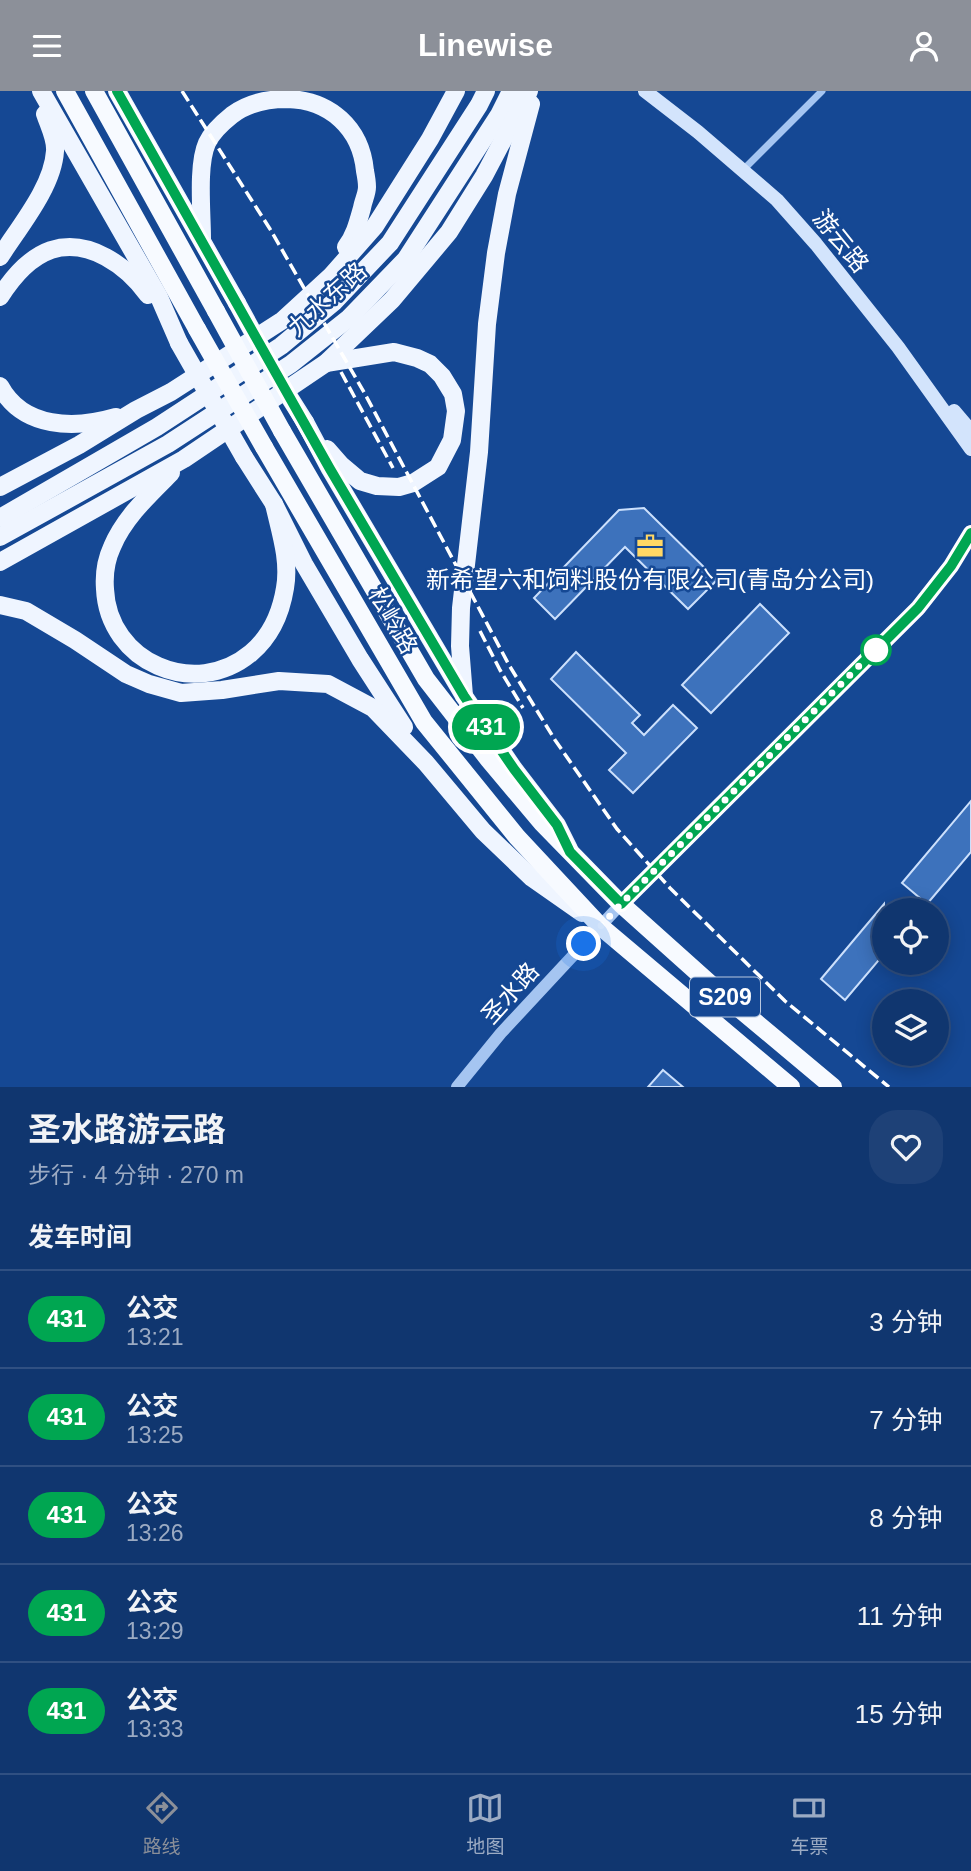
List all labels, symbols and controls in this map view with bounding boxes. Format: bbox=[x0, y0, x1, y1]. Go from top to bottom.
icon: menu bbox=[28, 27, 66, 65]
text: Linewise bbox=[418, 27, 553, 63]
icon: person bbox=[905, 27, 943, 65]
street label: 游云路 bbox=[808, 205, 874, 277]
street label: 九水东路 bbox=[282, 257, 372, 341]
office icon: 新希望六和饲料股份有限公司(青岛分公司) bbox=[635, 531, 665, 561]
place label: 新希望六和饲料股份有限公司(青岛分公司) bbox=[426, 566, 874, 593]
street label: 松岭路 bbox=[363, 582, 423, 658]
unlabelled marker bbox=[861, 635, 891, 665]
line badge: 431 bbox=[446, 704, 526, 750]
text: 431 bbox=[466, 713, 506, 740]
map controls bbox=[872, 898, 949, 1066]
button: locate bbox=[872, 898, 949, 975]
your location bbox=[566, 926, 601, 961]
street label: 圣水路 bbox=[476, 957, 544, 1029]
road number: S209 bbox=[690, 977, 760, 1016]
button: layers bbox=[872, 989, 949, 1066]
button: heart bbox=[869, 1110, 943, 1184]
text: 圣水路游云路 bbox=[28, 1111, 226, 1148]
text: 步行 · 4 分钟 · 270 m bbox=[28, 1162, 244, 1188]
text: 发车时间 bbox=[28, 1222, 132, 1252]
text: 公交 bbox=[126, 1293, 178, 1323]
text: 431 bbox=[46, 1305, 87, 1332]
text: 3 分钟 bbox=[869, 1307, 943, 1337]
text: 13:21 bbox=[126, 1324, 184, 1350]
text: 公交 bbox=[126, 1391, 178, 1421]
text: 431 bbox=[46, 1403, 87, 1430]
text: 7 分钟 bbox=[869, 1405, 943, 1435]
text: 13:25 bbox=[126, 1422, 184, 1448]
text: 公交 bbox=[126, 1489, 178, 1519]
text: 431 bbox=[46, 1501, 87, 1528]
text: 8 分钟 bbox=[869, 1503, 943, 1533]
text: 13:26 bbox=[126, 1520, 184, 1546]
text: 公交 bbox=[126, 1587, 178, 1617]
text: 431 bbox=[46, 1599, 87, 1626]
text: 11 分钟 bbox=[857, 1601, 943, 1631]
text: 13:29 bbox=[126, 1618, 184, 1644]
text: 公交 bbox=[126, 1685, 178, 1715]
text: 431 bbox=[46, 1697, 87, 1724]
text: 15 分钟 bbox=[855, 1699, 943, 1729]
text: 13:33 bbox=[126, 1716, 184, 1742]
tab: 路线 bbox=[143, 1789, 181, 1858]
tab: 地图 bbox=[466, 1789, 504, 1858]
tab: 车票 bbox=[790, 1789, 828, 1858]

